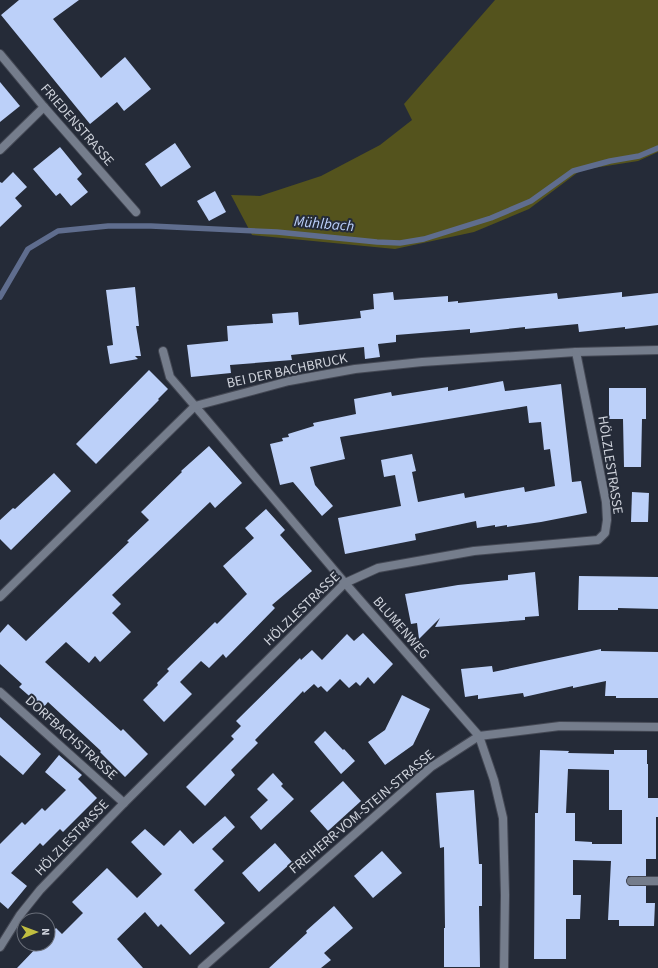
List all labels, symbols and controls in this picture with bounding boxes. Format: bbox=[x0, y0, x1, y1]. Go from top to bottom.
street label: FRIEDENSTRASSE bbox=[36, 79, 118, 171]
water label: Mühlbach bbox=[293, 211, 355, 237]
street label: BEI DER BACHBRUCK bbox=[225, 348, 350, 394]
street label: HÖLZLESTRASSE bbox=[592, 414, 628, 516]
street label: HÖLZLESTRASSE bbox=[259, 567, 345, 651]
street label: BLUMENWEG bbox=[368, 592, 434, 664]
street label: DORFBACHSTRASSE bbox=[20, 691, 122, 785]
street label: FREIHERR-VOM-STEIN-STRASSE bbox=[285, 745, 439, 879]
street label: HÖLZLESTRASSE bbox=[30, 795, 114, 881]
north arrow bbox=[16, 912, 56, 952]
text: N bbox=[38, 928, 53, 936]

